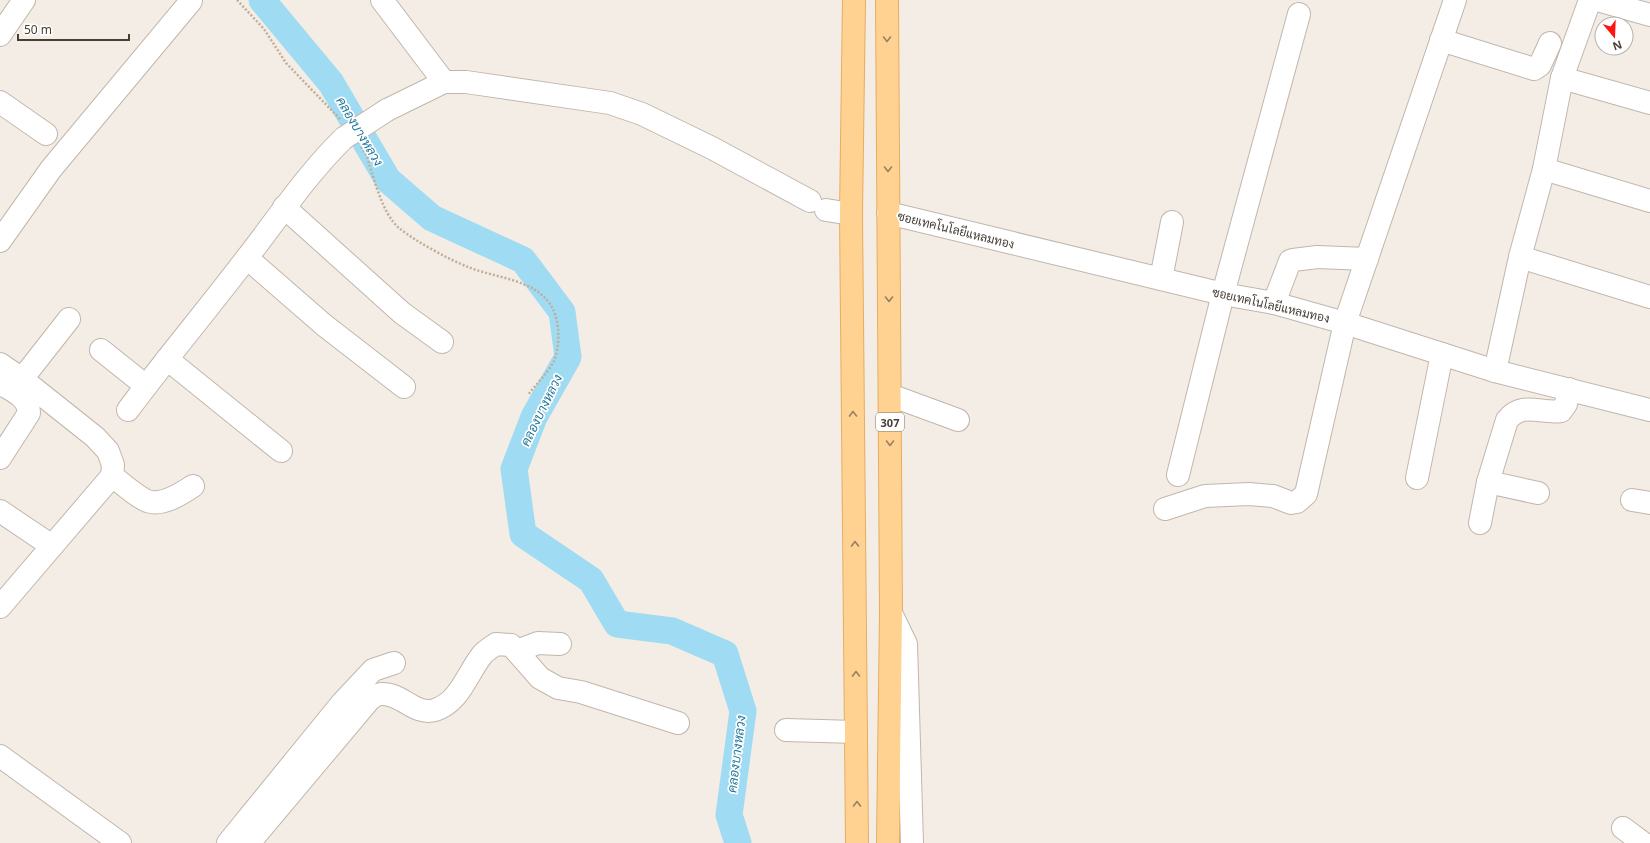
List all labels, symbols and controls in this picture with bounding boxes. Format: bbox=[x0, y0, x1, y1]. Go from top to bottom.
scale bar bbox=[18, 16, 129, 42]
north arrow bbox=[1594, 16, 1634, 56]
text: 50 m bbox=[24, 21, 52, 38]
one-way arrow bbox=[883, 36, 891, 42]
text: N bbox=[1611, 37, 1624, 54]
water label: คลองบางหลวง bbox=[332, 93, 388, 169]
one-way arrow bbox=[884, 166, 892, 172]
street label: ซอยเทคโนโลยีแหลมทอง bbox=[896, 207, 1016, 253]
street label: ซอยเทคโนโลยีแหลมทอง bbox=[1211, 283, 1331, 327]
one-way arrow bbox=[885, 296, 893, 302]
water label: คลองบางหลวง bbox=[516, 371, 566, 449]
one-way arrow bbox=[849, 411, 857, 417]
road number: 307 bbox=[876, 413, 904, 431]
one-way arrow bbox=[886, 440, 894, 446]
one-way arrow bbox=[851, 541, 859, 547]
one-way arrow bbox=[852, 671, 860, 677]
water label: คลองบางหลวง bbox=[722, 714, 750, 794]
one-way arrow bbox=[853, 801, 861, 807]

